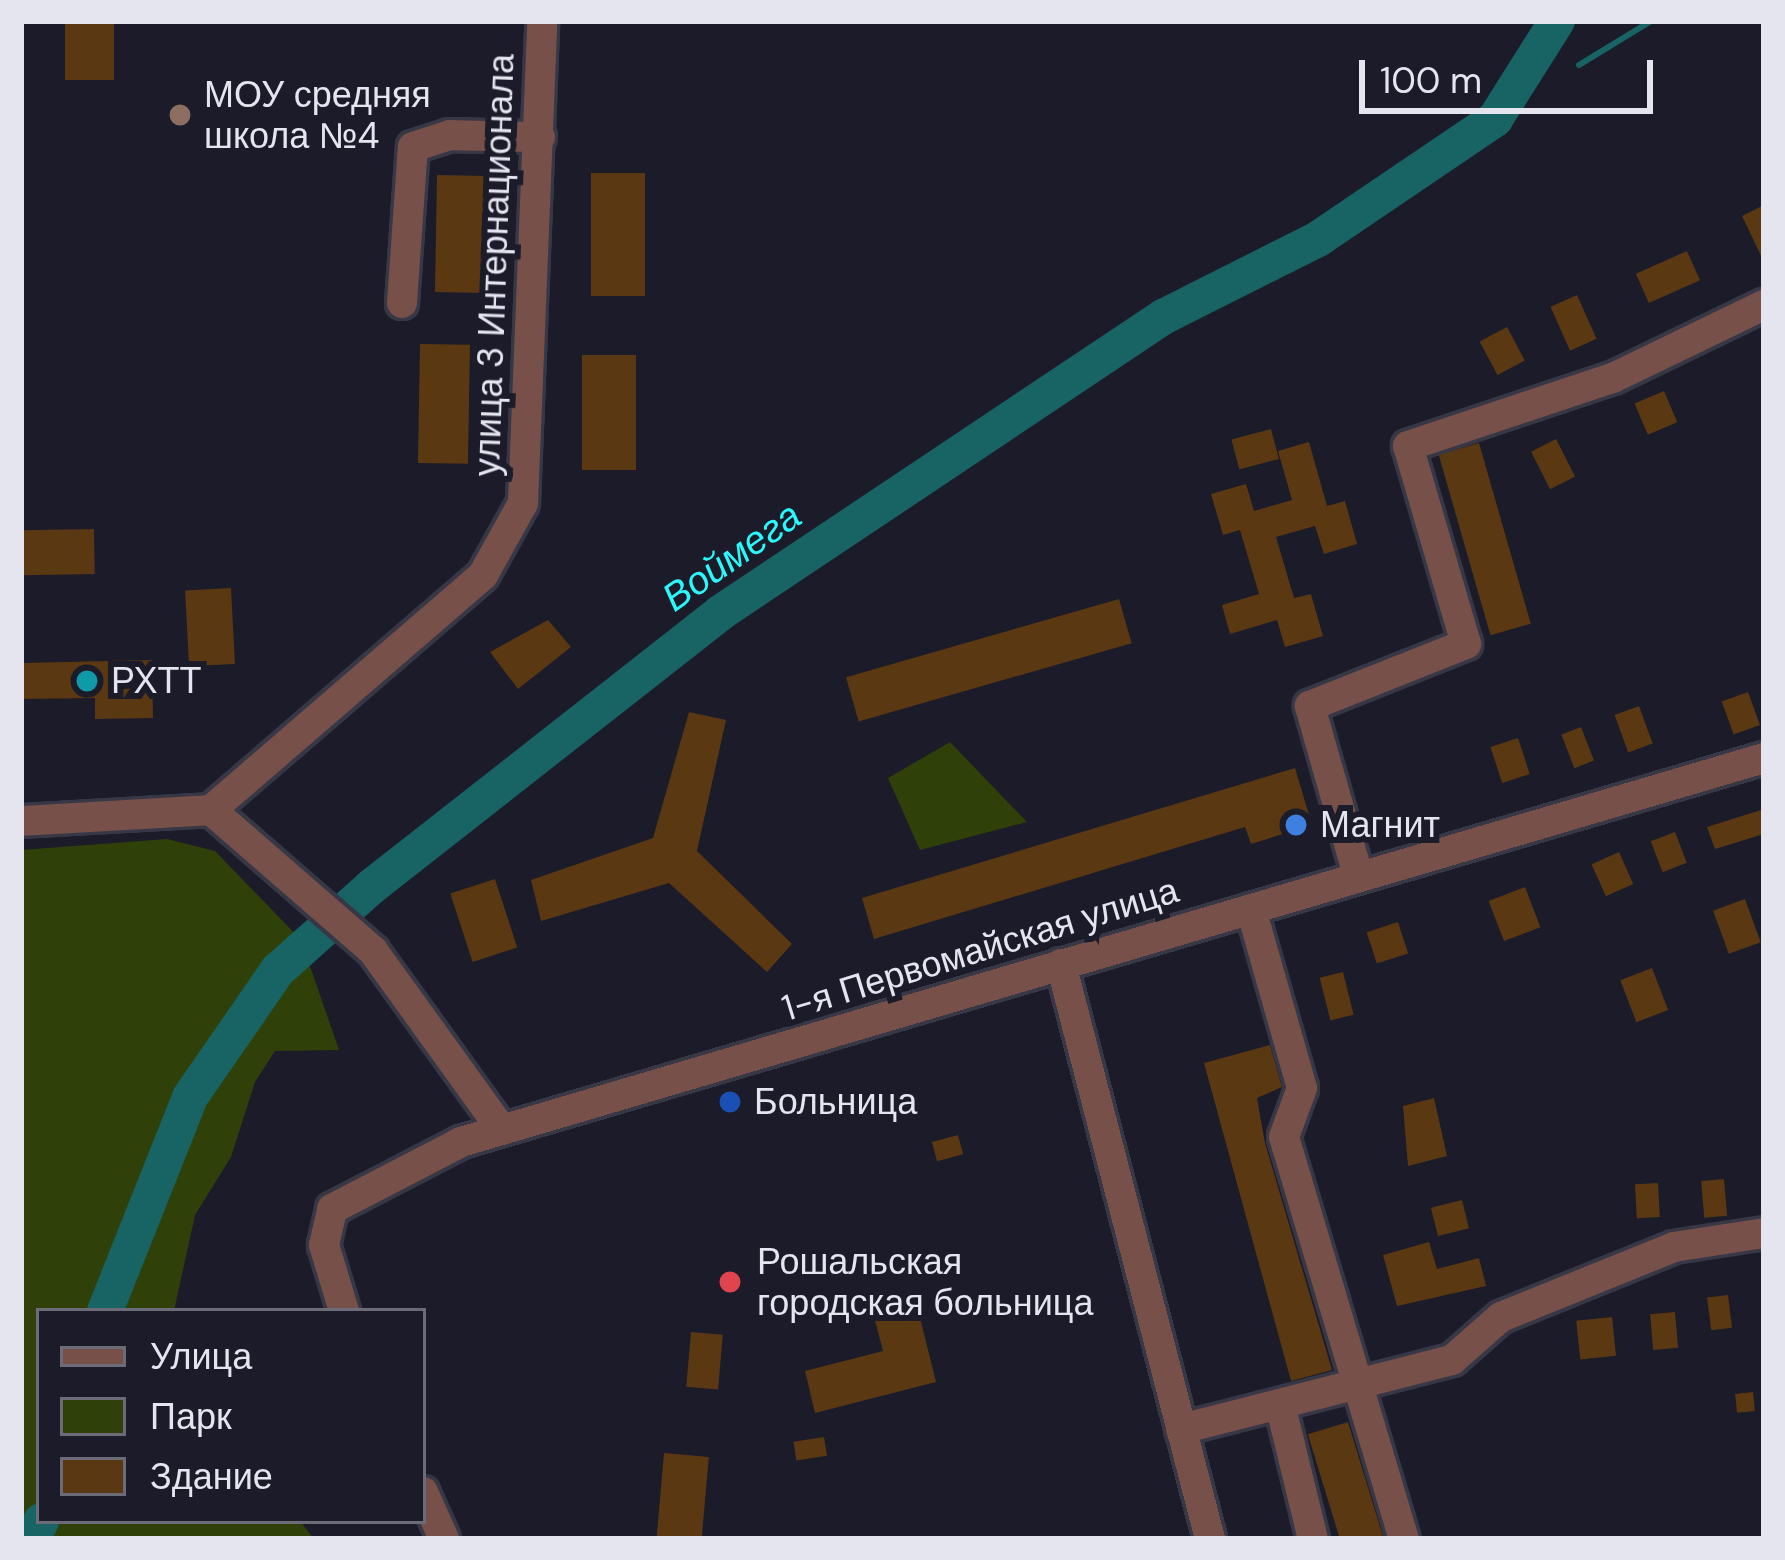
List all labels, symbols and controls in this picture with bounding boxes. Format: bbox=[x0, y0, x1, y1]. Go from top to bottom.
scale bar bbox=[1365, 36, 1659, 110]
street label: улица 3 Интернационала bbox=[465, 53, 523, 477]
text: 100 m bbox=[1380, 57, 1482, 104]
place label: МОУ средняя школа №4 bbox=[204, 72, 431, 157]
marker: МОУ средняя школа №4 bbox=[167, 102, 193, 128]
water label: Воймега bbox=[654, 492, 810, 622]
place label: РХТТ bbox=[111, 659, 201, 703]
marker: РХТТ bbox=[74, 668, 100, 694]
place label: Магнит bbox=[1320, 803, 1440, 847]
marker: Магнит bbox=[1283, 812, 1309, 838]
street label: 1-я Первомайская улица bbox=[777, 868, 1183, 1030]
place label: Больница bbox=[754, 1080, 917, 1124]
marker: Больница bbox=[717, 1089, 743, 1115]
place label: Рошальская городская больница bbox=[757, 1239, 1093, 1324]
marker: Рошальская городская больница bbox=[714, 1266, 746, 1298]
legend bbox=[36, 1308, 426, 1524]
text: Улица bbox=[150, 1333, 252, 1380]
text: Парк bbox=[150, 1393, 232, 1440]
text: Здание bbox=[150, 1453, 273, 1500]

